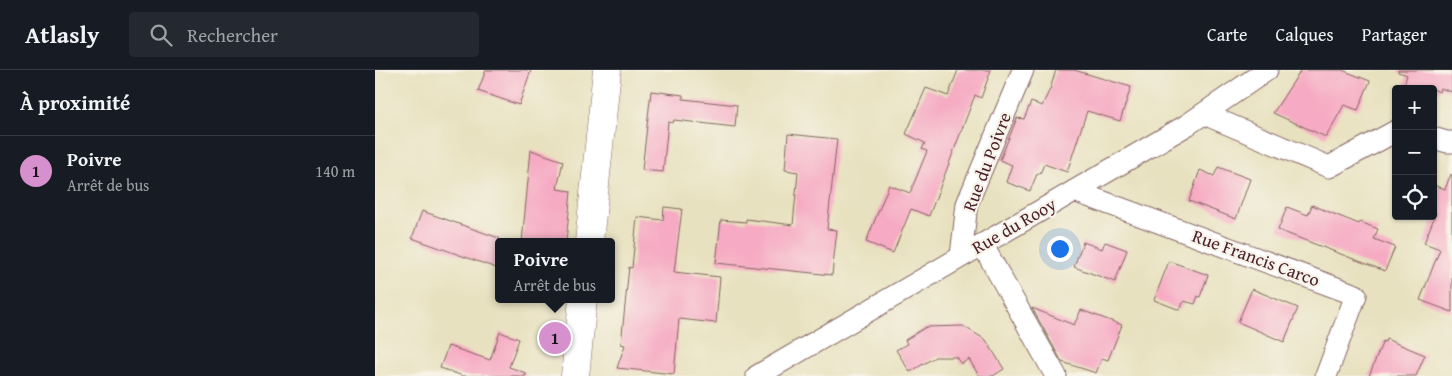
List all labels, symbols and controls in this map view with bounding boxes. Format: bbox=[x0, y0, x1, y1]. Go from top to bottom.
search box bbox=[129, 12, 479, 57]
text: Atlasly bbox=[25, 17, 99, 52]
icon: search bbox=[147, 21, 175, 49]
text: Rechercher bbox=[187, 21, 278, 49]
text: Carte bbox=[1207, 21, 1248, 48]
text: Calques bbox=[1276, 21, 1334, 48]
text: Partager bbox=[1362, 21, 1427, 48]
map controls bbox=[1392, 85, 1437, 220]
button: + bbox=[1392, 85, 1437, 130]
text: À proximité bbox=[20, 87, 130, 118]
street label: Rue du Poivre bbox=[955, 108, 1018, 215]
button: − bbox=[1392, 130, 1437, 175]
text: Poivre bbox=[67, 145, 122, 173]
text: 1 bbox=[32, 159, 40, 183]
text: 140 m bbox=[315, 159, 355, 183]
text: Arrêt de bus bbox=[67, 173, 149, 197]
button: locate bbox=[1392, 175, 1437, 220]
street label: Rue du Rooy bbox=[967, 190, 1061, 261]
street label: Rue Francis Carco bbox=[1189, 222, 1324, 293]
your location bbox=[1047, 236, 1073, 262]
popup bbox=[495, 238, 615, 303]
text: Poivre bbox=[514, 245, 568, 273]
text: Arrêt de bus bbox=[514, 273, 596, 297]
pin: 1 bbox=[539, 319, 571, 357]

